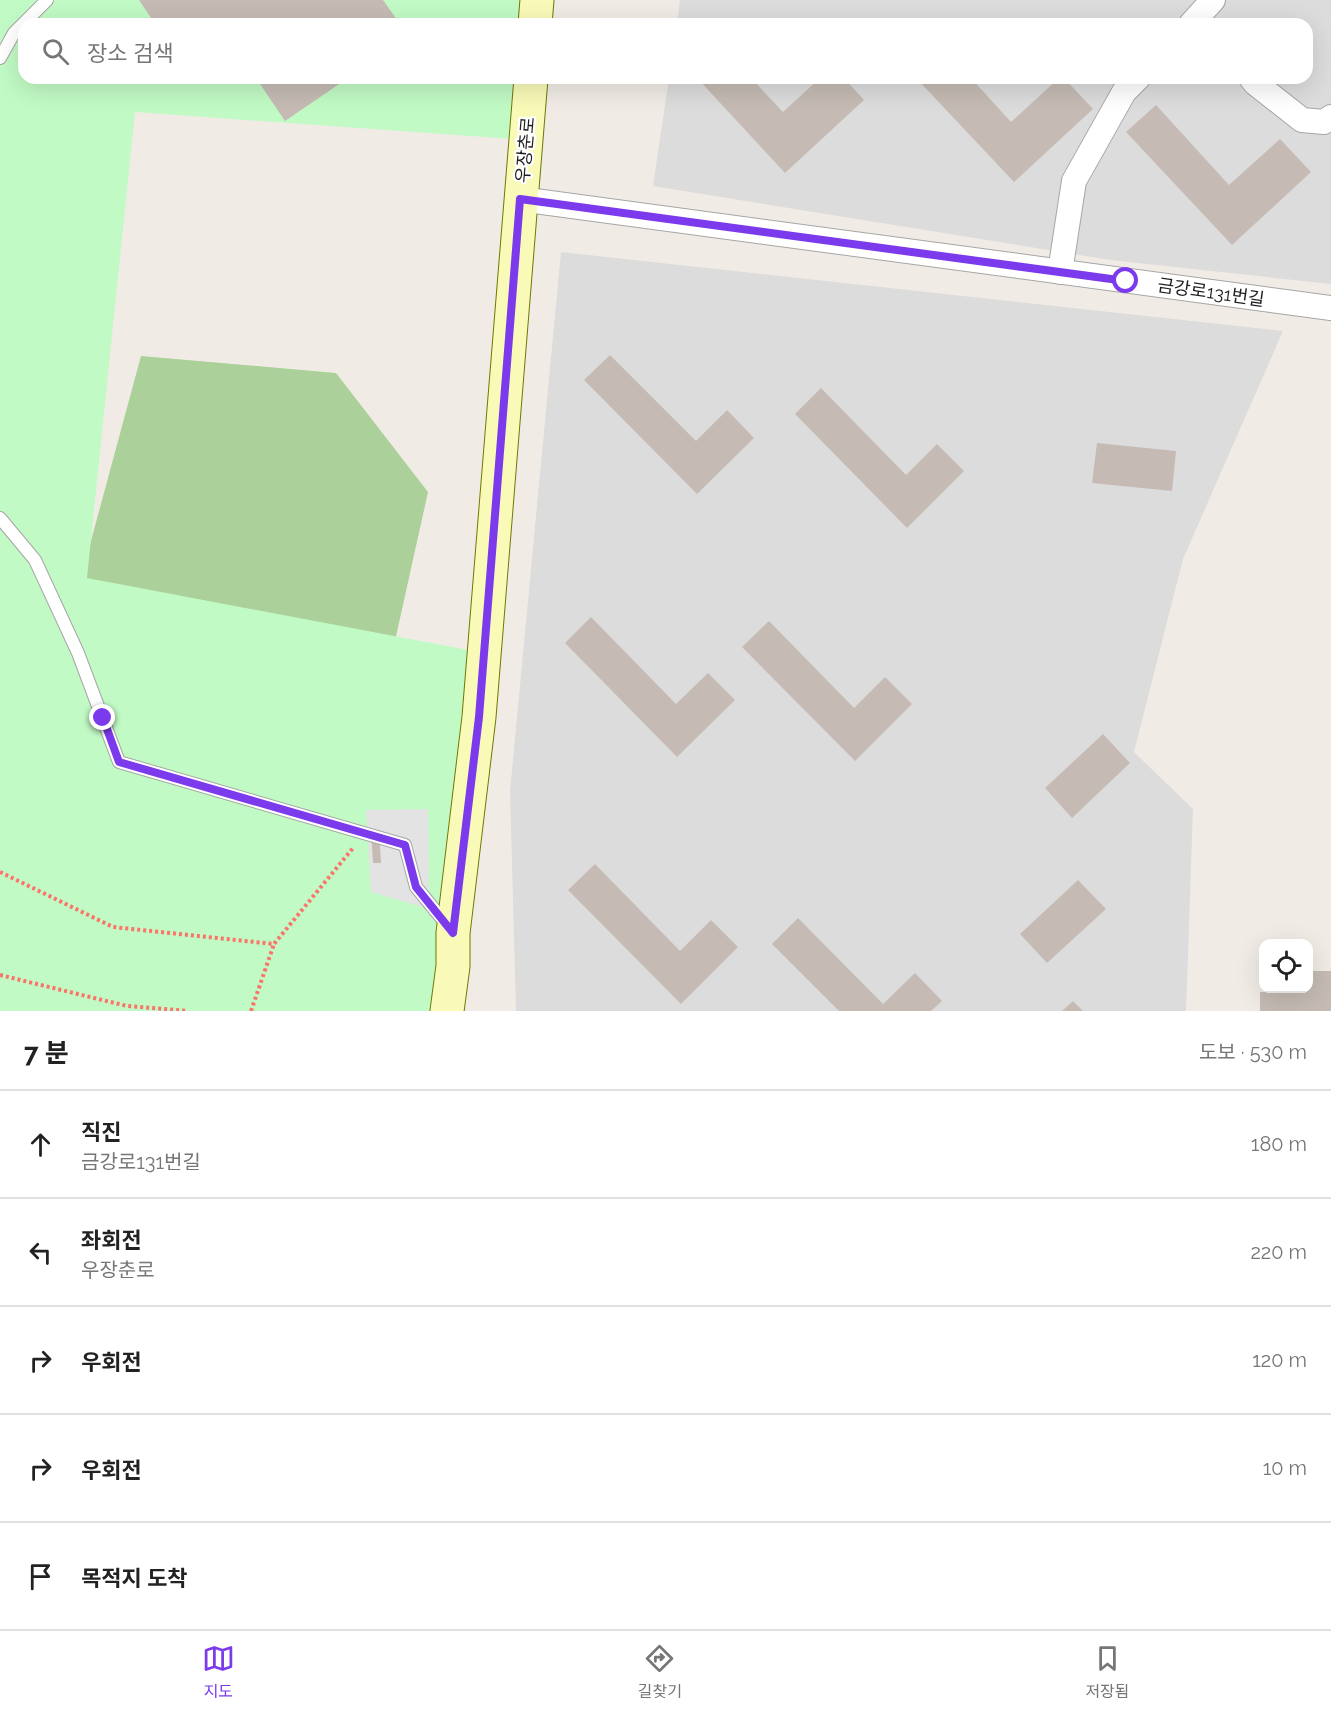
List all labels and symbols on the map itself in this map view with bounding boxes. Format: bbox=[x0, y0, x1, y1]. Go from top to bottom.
street label: 우장춘로 bbox=[512, 116, 538, 184]
route start bbox=[1112, 267, 1138, 293]
street label: 금강로131번길 bbox=[1156, 274, 1266, 310]
route end bbox=[89, 704, 115, 730]

